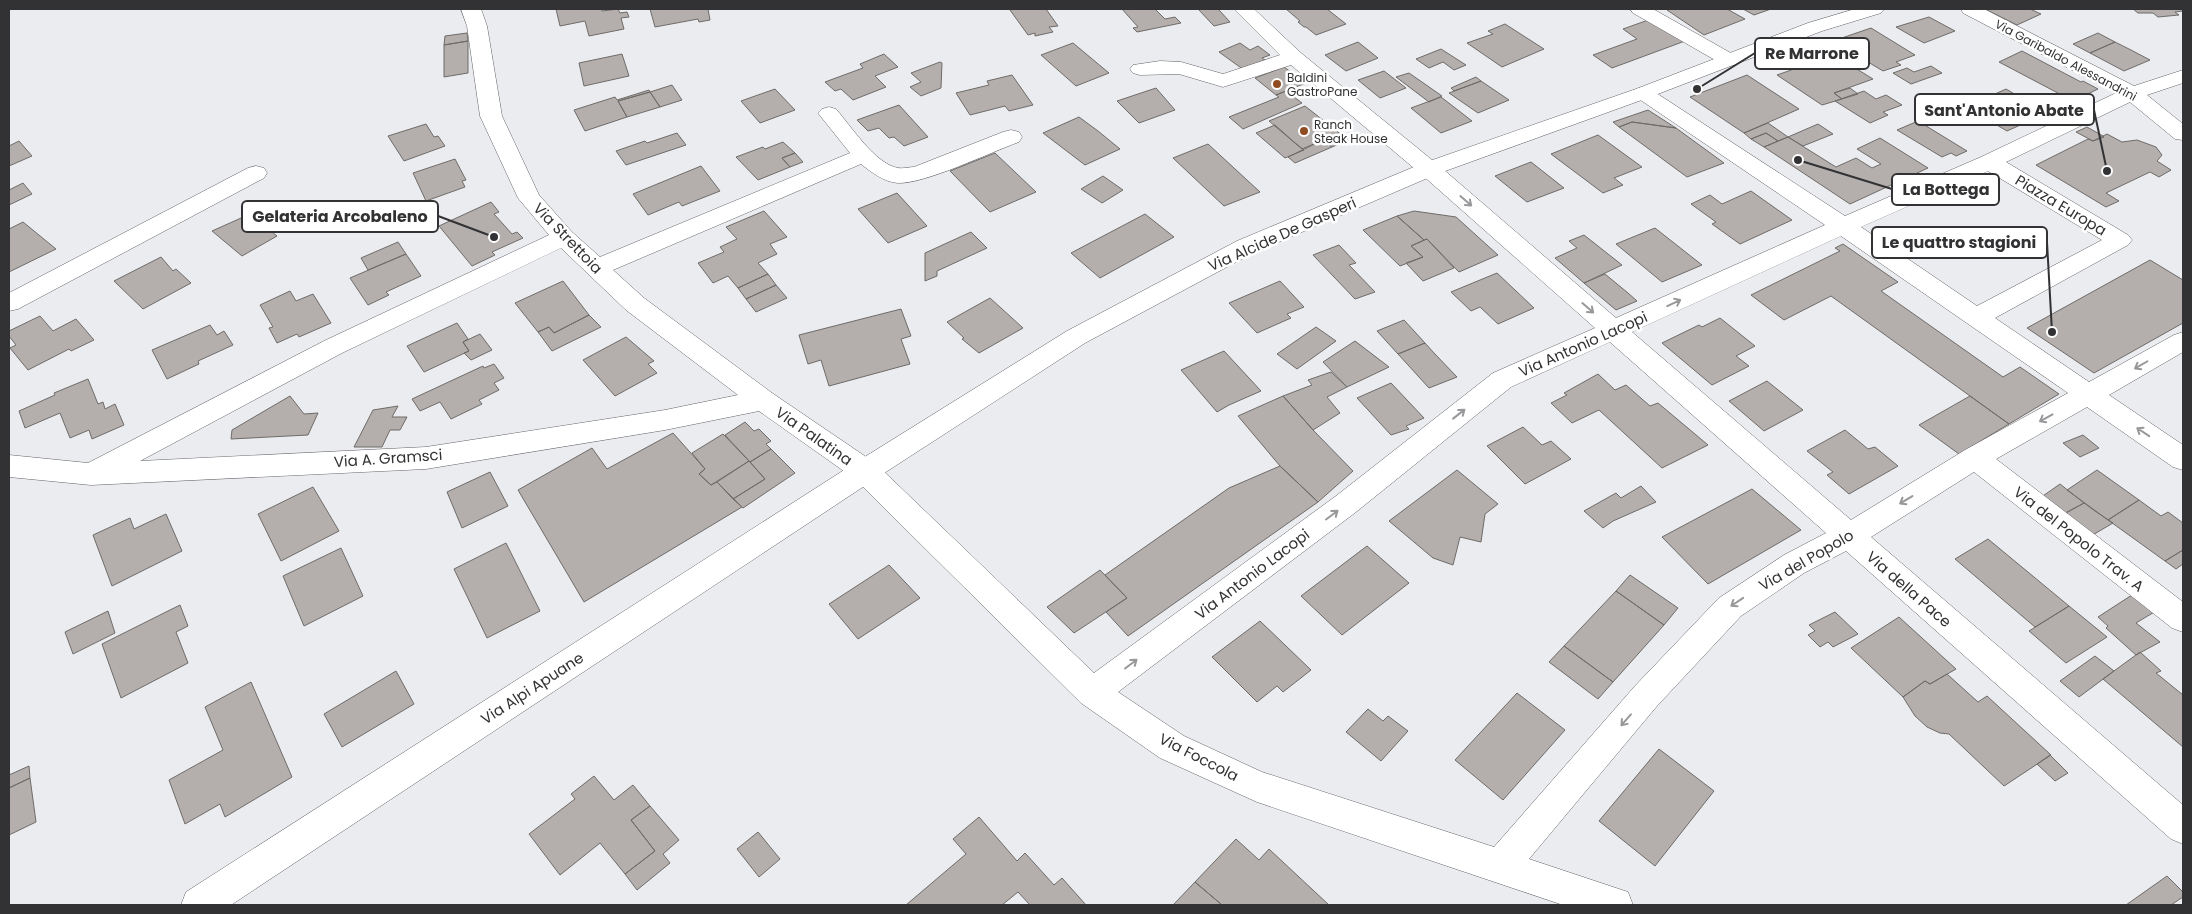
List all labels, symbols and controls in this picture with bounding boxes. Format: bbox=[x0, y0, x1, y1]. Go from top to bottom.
street label: Via Garibaldo Alessandrini bbox=[1992, 15, 2140, 105]
callout: Re Marrone bbox=[1755, 38, 1869, 69]
text: Re Marrone bbox=[1765, 42, 1859, 65]
place label: Baldini GastroPane bbox=[1287, 69, 1357, 100]
marker: Baldini GastroPane bbox=[1271, 78, 1283, 90]
callout: Sant'Antonio Abate bbox=[1915, 94, 2094, 125]
text: Sant'Antonio Abate bbox=[1924, 99, 2084, 122]
place label: Ranch Steak House bbox=[1314, 116, 1388, 147]
marker: Ranch Steak House bbox=[1298, 125, 1310, 137]
street label: Piazza Europa bbox=[2011, 169, 2111, 241]
callout: La Bottega bbox=[1892, 174, 1999, 205]
text: La Bottega bbox=[1902, 178, 1990, 201]
street label: Via Alcide De Gasperi bbox=[1205, 192, 1359, 276]
one-way arrow bbox=[1459, 195, 1472, 206]
street label: Via Strettoia bbox=[529, 198, 607, 278]
callout: Gelateria Arcobaleno bbox=[242, 201, 438, 232]
text: Gelateria Arcobaleno bbox=[252, 205, 428, 228]
callout: Le quattro stagioni bbox=[1872, 227, 2047, 258]
text: Le quattro stagioni bbox=[1882, 231, 2036, 254]
one-way arrow bbox=[1666, 297, 1681, 307]
one-way arrow bbox=[1581, 302, 1594, 314]
street label: Via Antonio Lacopi bbox=[1515, 306, 1651, 382]
one-way arrow bbox=[2134, 361, 2148, 371]
street label: Via Palatina bbox=[771, 402, 857, 470]
one-way arrow bbox=[1453, 409, 1466, 420]
one-way arrow bbox=[2040, 414, 2054, 424]
one-way arrow bbox=[2136, 427, 2150, 437]
street label: Via A. Gramsci bbox=[333, 444, 443, 472]
street label: Via del Popolo Trav. A bbox=[2010, 481, 2148, 597]
one-way arrow bbox=[1899, 496, 1913, 506]
one-way arrow bbox=[1325, 510, 1339, 520]
street label: Via Antonio Lacopi bbox=[1190, 524, 1314, 624]
street label: Via del Popolo bbox=[1755, 524, 1857, 596]
street label: Via della Pace bbox=[1862, 546, 1956, 632]
one-way arrow bbox=[1730, 597, 1744, 607]
street label: Via Alpi Apuane bbox=[477, 647, 587, 729]
one-way arrow bbox=[1124, 659, 1138, 669]
one-way arrow bbox=[1620, 713, 1631, 726]
street label: Via Foccola bbox=[1156, 728, 1242, 786]

